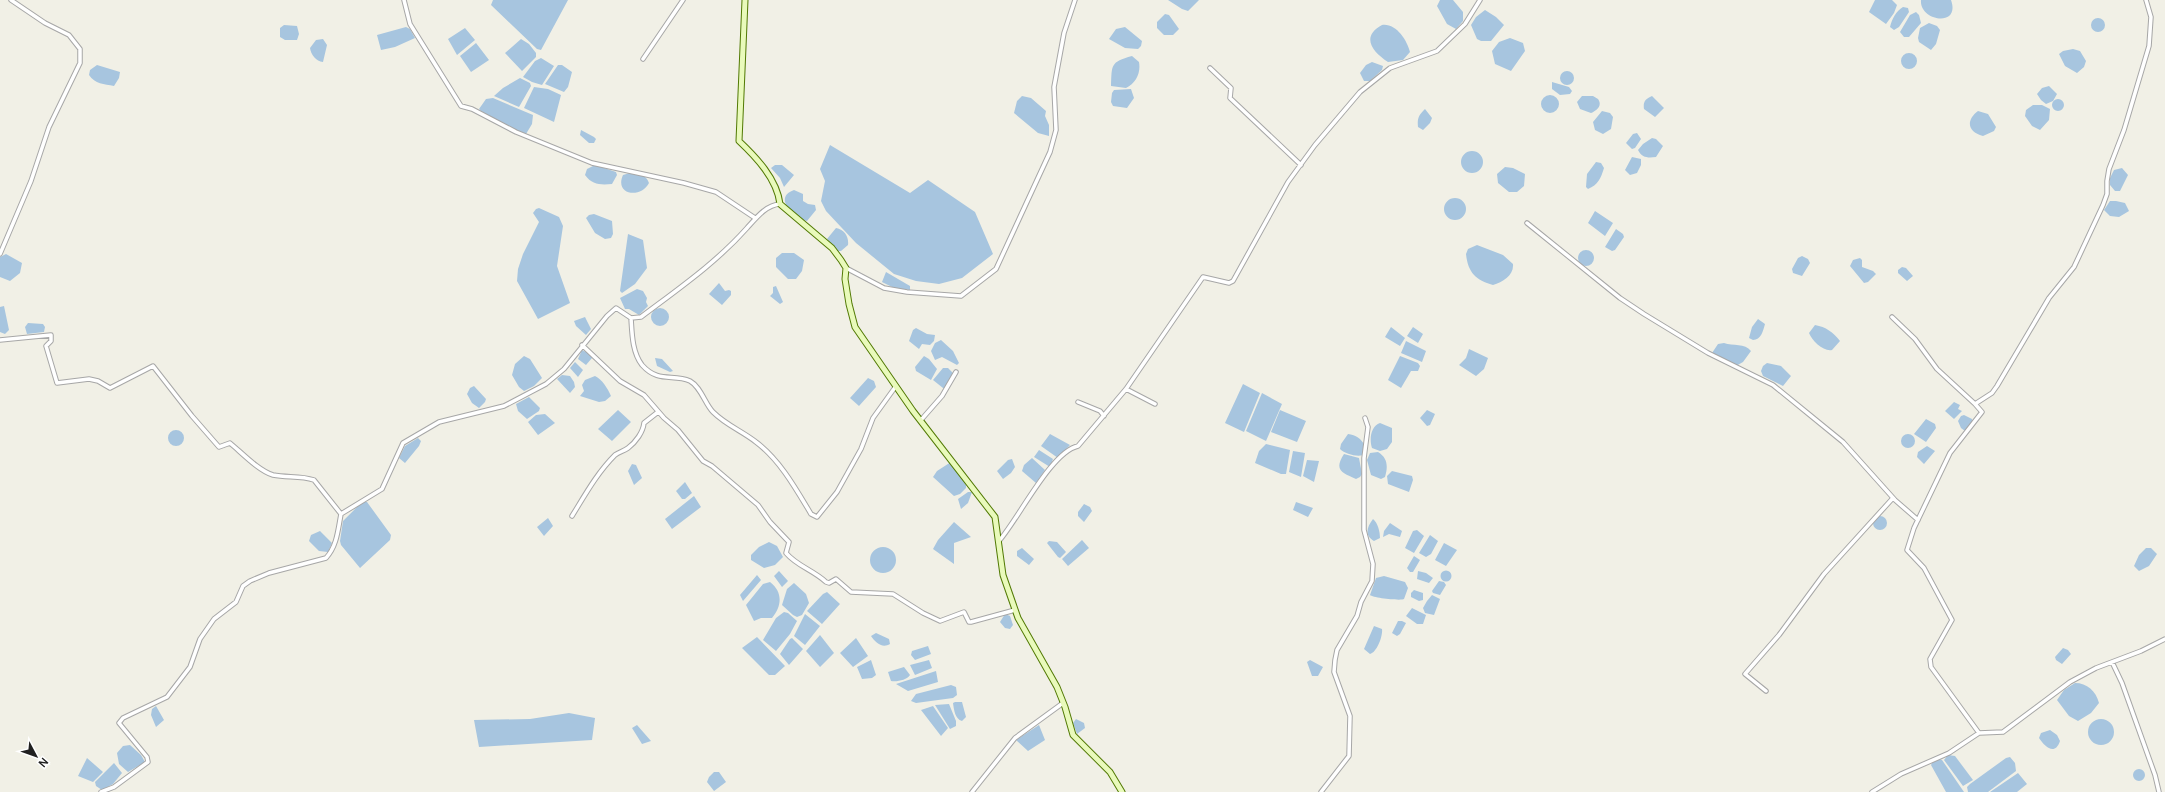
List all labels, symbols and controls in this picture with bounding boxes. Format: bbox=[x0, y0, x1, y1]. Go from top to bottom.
north arrow bbox=[16, 736, 56, 776]
text: N bbox=[36, 755, 52, 771]

